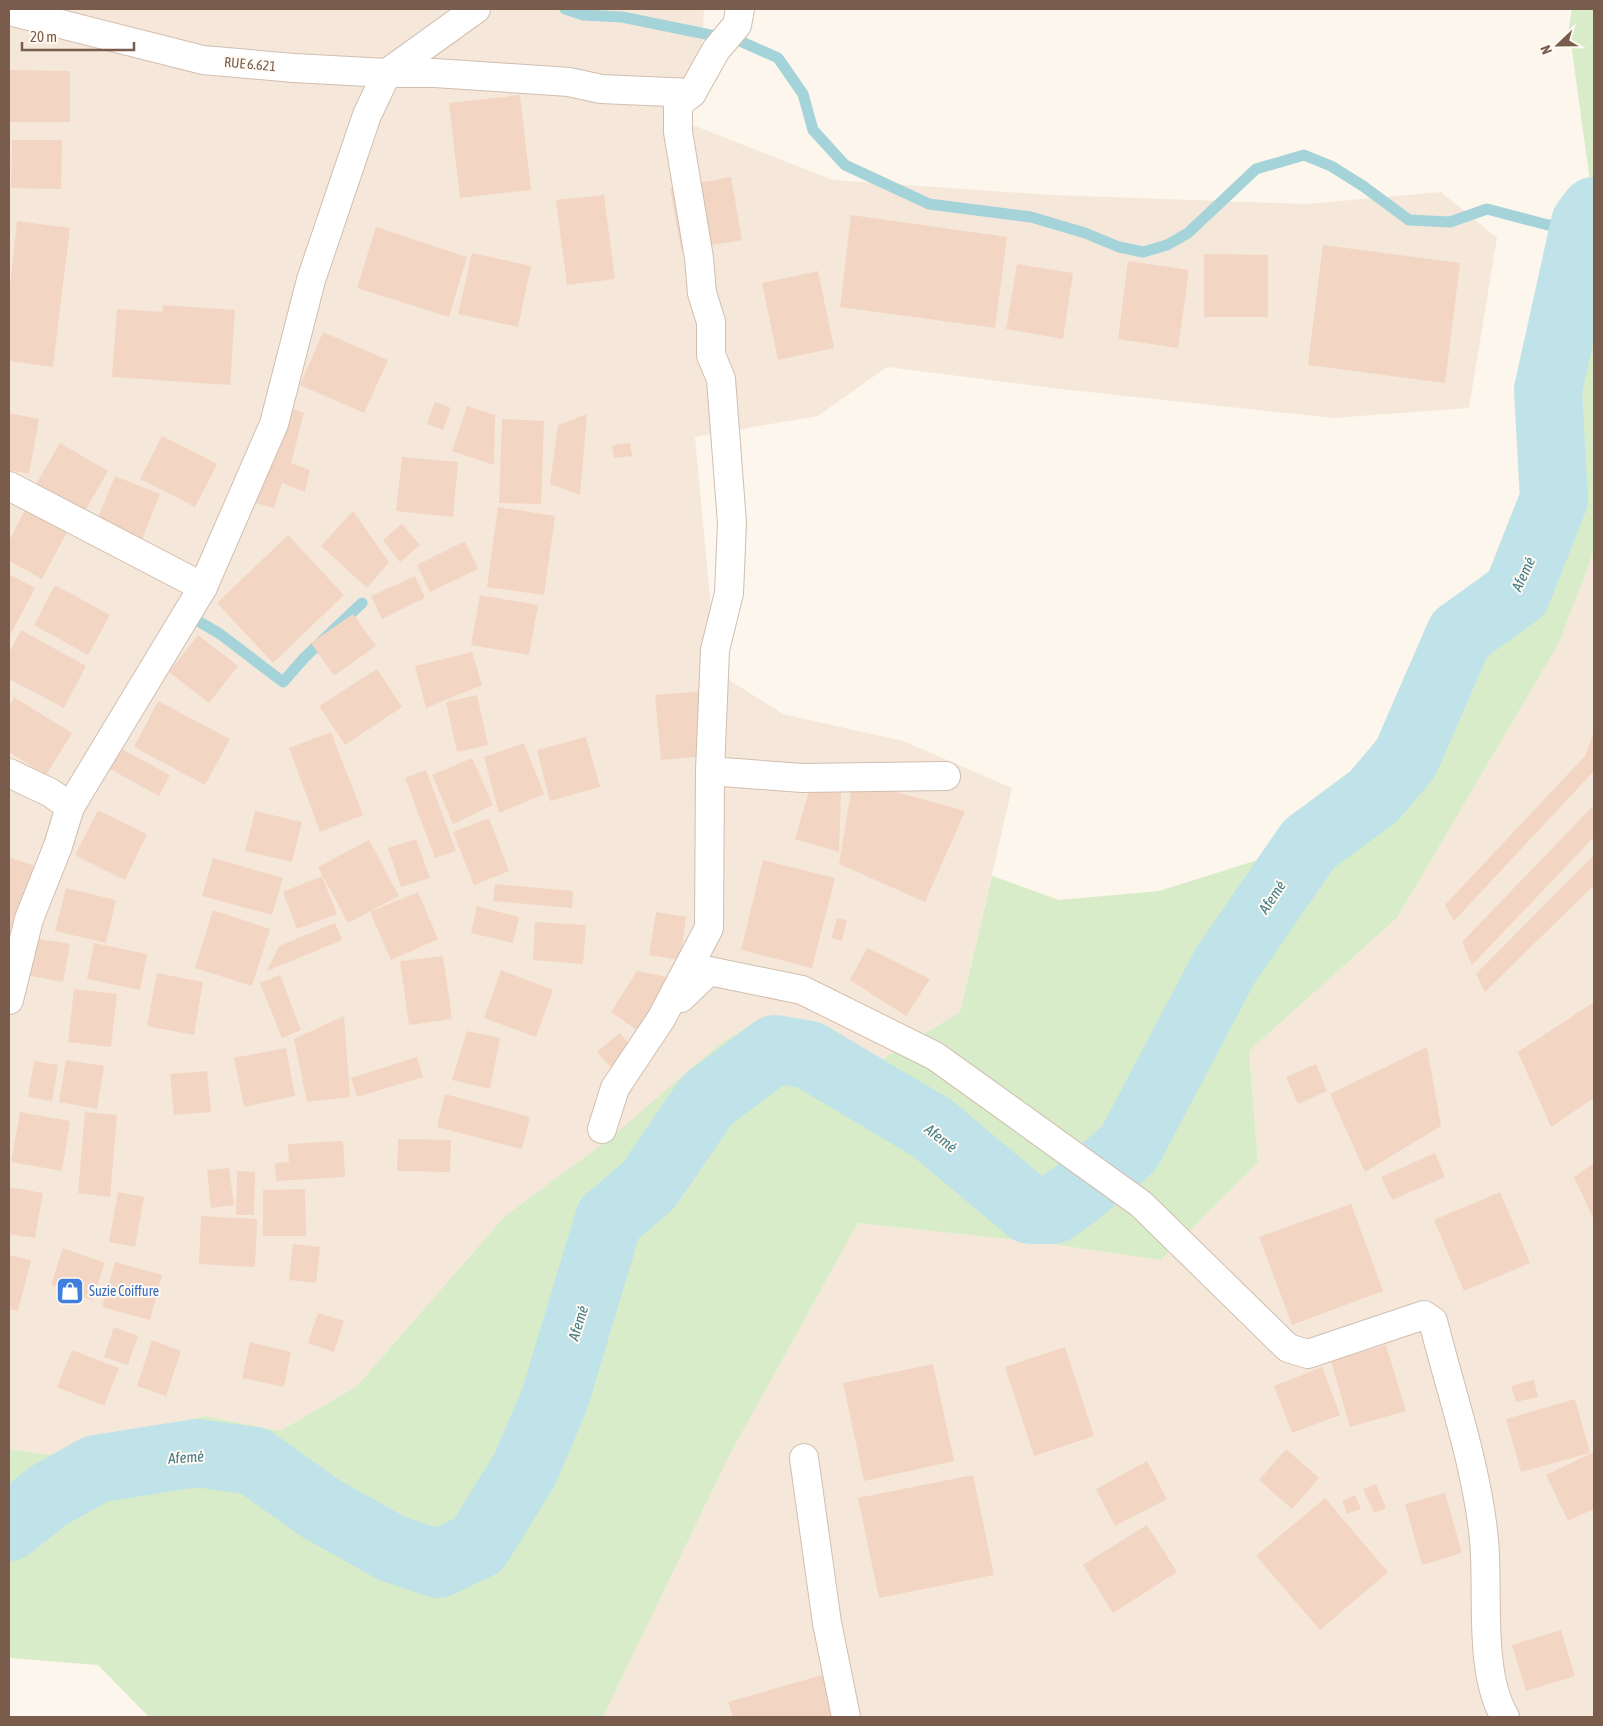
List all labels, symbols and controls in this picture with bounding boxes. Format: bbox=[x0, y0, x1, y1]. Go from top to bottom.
scale bar bbox=[22, 20, 135, 52]
north arrow bbox=[1533, 20, 1583, 70]
text: 20 m bbox=[30, 28, 57, 45]
text: N bbox=[1537, 43, 1555, 57]
street label: RUE 6.621 bbox=[223, 54, 277, 74]
water label: Afemé bbox=[1507, 554, 1538, 595]
water label: Afemé bbox=[1254, 877, 1289, 917]
water label: Afemé bbox=[921, 1120, 961, 1156]
shop icon: Suzie Coiffure bbox=[55, 1276, 85, 1306]
place label: Suzie Coiffure bbox=[89, 1283, 159, 1299]
water label: Afemé bbox=[564, 1303, 591, 1344]
water label: Afemé bbox=[166, 1447, 205, 1467]

